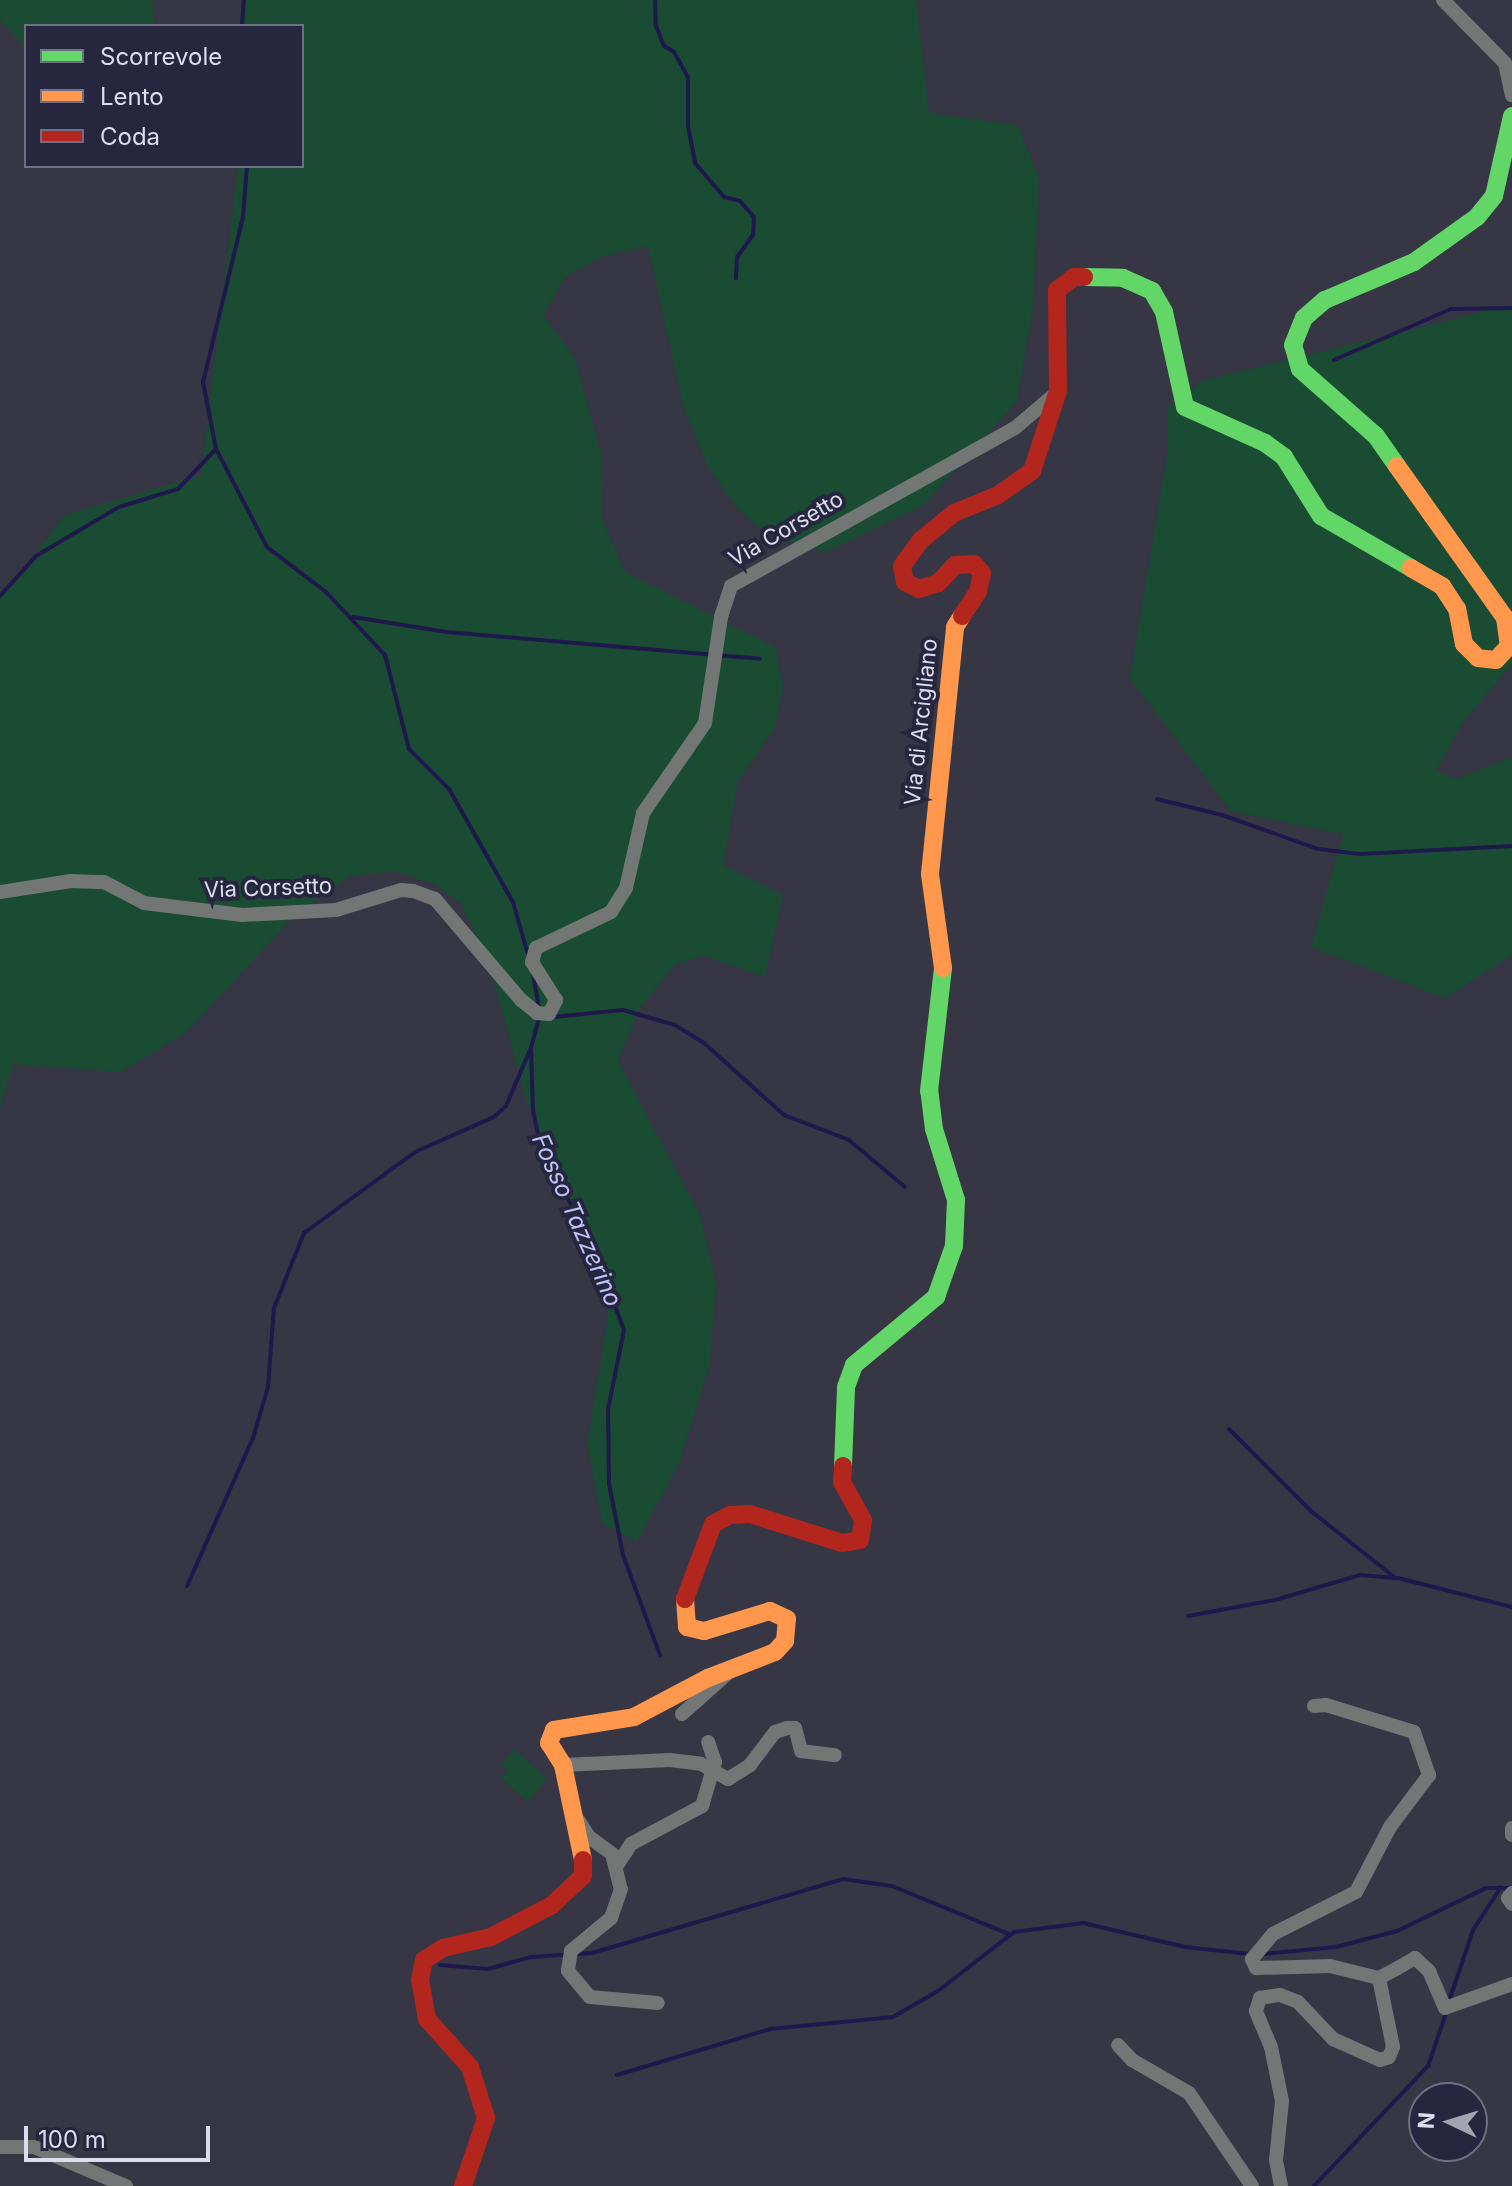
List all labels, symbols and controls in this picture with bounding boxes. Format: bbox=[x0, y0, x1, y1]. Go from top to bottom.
legend bbox=[24, 24, 304, 168]
text: Scorrevole bbox=[100, 42, 222, 71]
text: Lento bbox=[100, 82, 164, 111]
text: Coda bbox=[100, 122, 160, 151]
street label: Via Corsetto bbox=[724, 486, 848, 572]
street label: Via di Arcigliano bbox=[899, 637, 943, 807]
street label: Via Corsetto bbox=[204, 873, 332, 903]
water label: Fosso Tazzerino bbox=[526, 1129, 628, 1311]
north arrow bbox=[1408, 2082, 1488, 2162]
scale bar bbox=[28, 2110, 214, 2160]
text: N bbox=[1413, 2111, 1440, 2130]
text: 100 m bbox=[38, 2125, 106, 2154]

